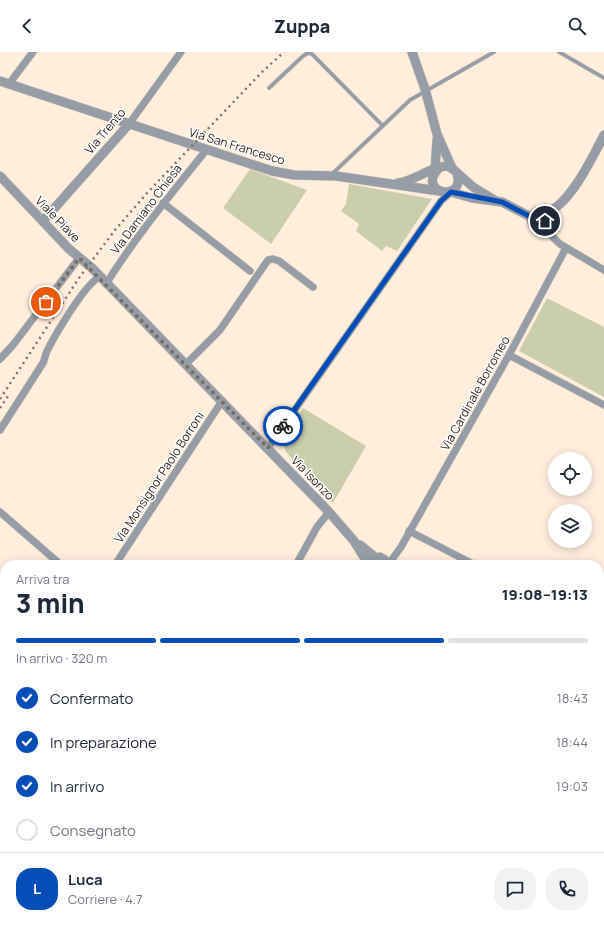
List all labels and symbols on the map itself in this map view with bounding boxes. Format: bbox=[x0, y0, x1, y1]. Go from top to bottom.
street label: Via Trento bbox=[81, 104, 129, 158]
street label: Via San Francesco bbox=[187, 123, 287, 169]
street label: Via Damiano Chiesa bbox=[107, 161, 185, 257]
street label: Viale Piave bbox=[32, 192, 84, 246]
pin bbox=[528, 204, 562, 238]
pin bbox=[29, 285, 63, 319]
street label: Via Cardinale Borromeo bbox=[436, 333, 514, 453]
courier bbox=[263, 406, 303, 446]
street label: Via Monsignor Paolo Borroni bbox=[110, 408, 208, 546]
street label: Via Isonzo bbox=[288, 452, 338, 504]

